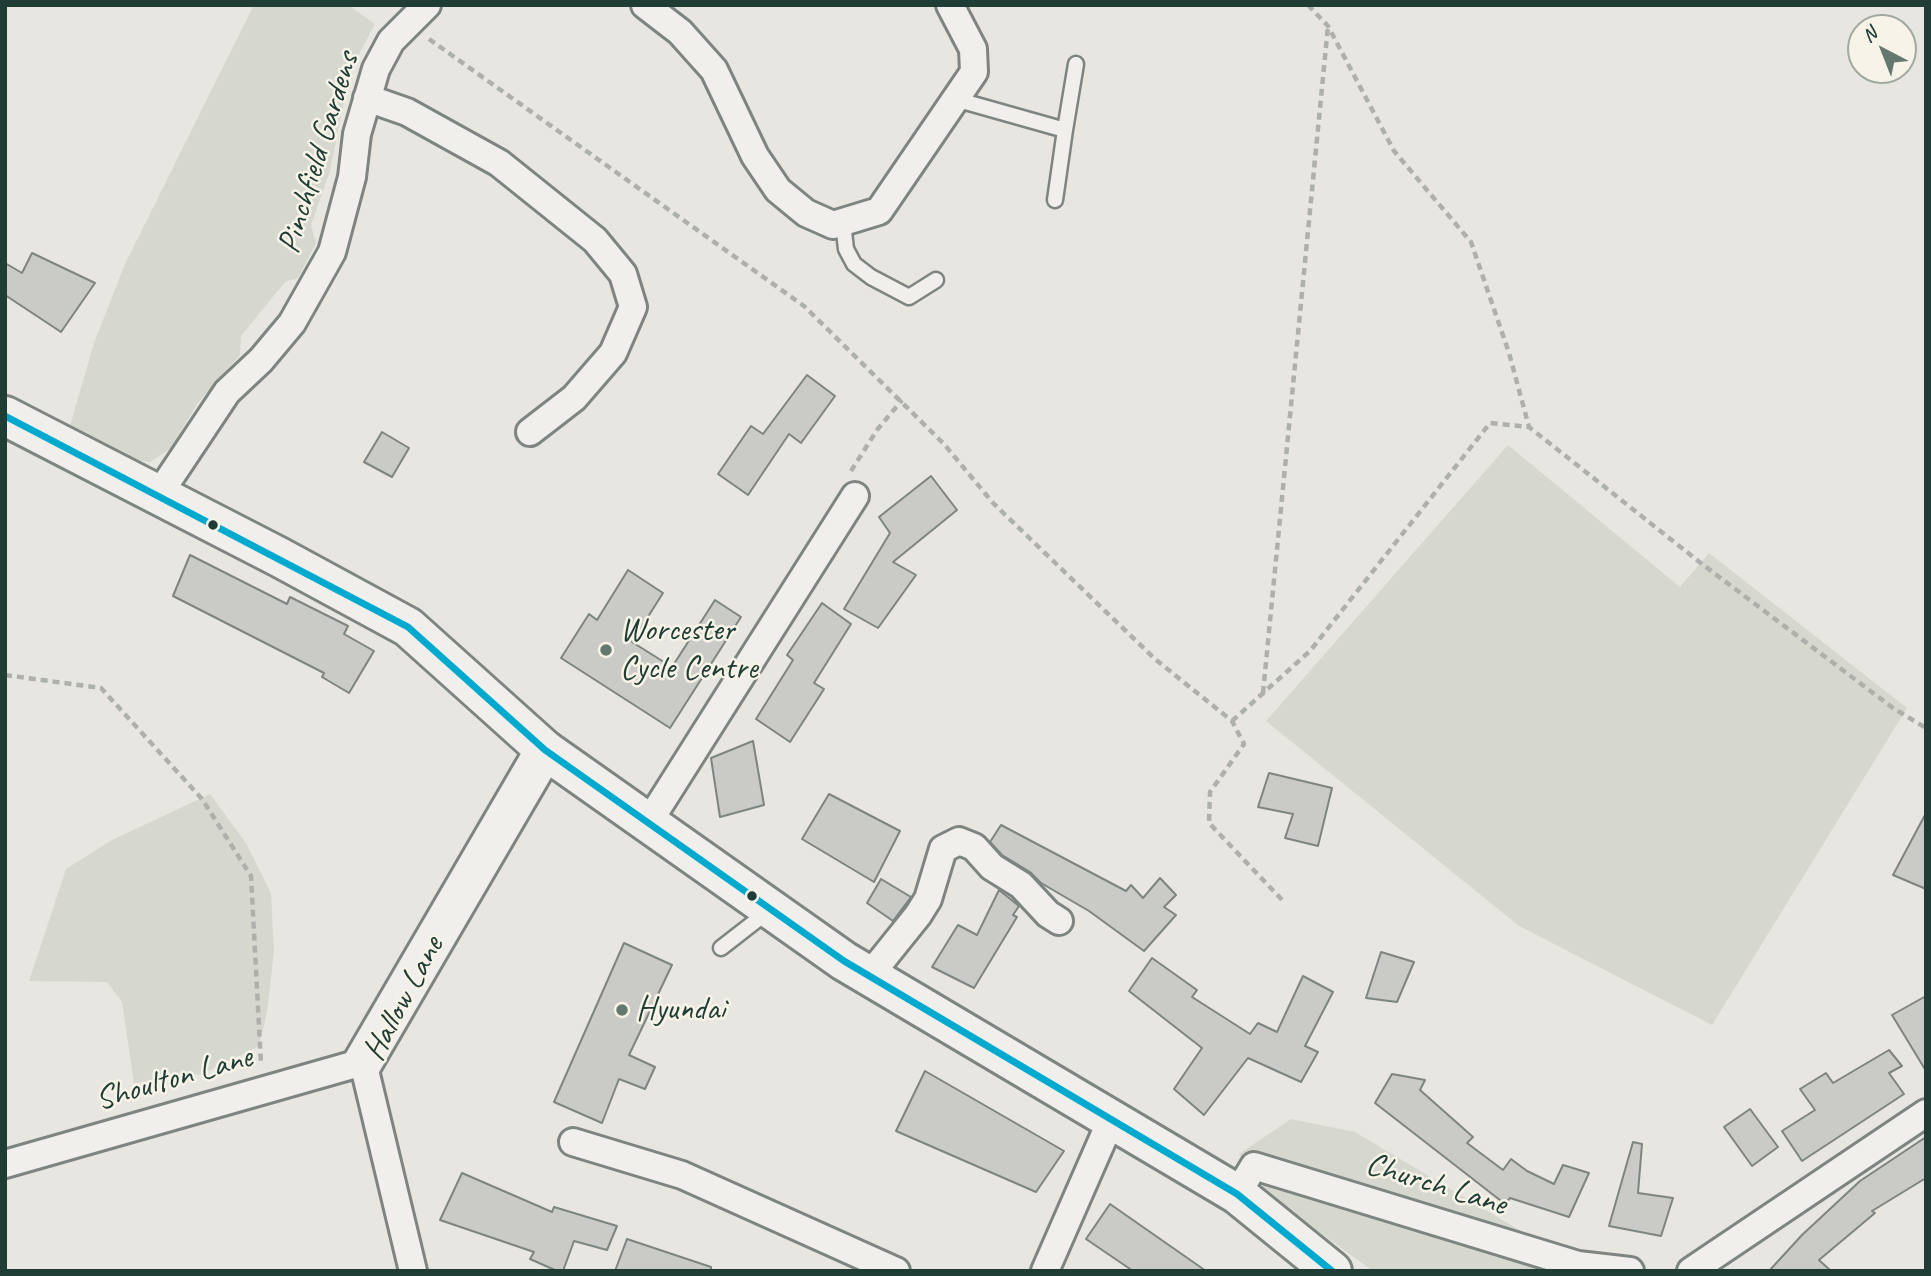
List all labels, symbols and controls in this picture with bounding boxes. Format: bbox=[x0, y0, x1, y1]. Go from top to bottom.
north arrow bbox=[1847, 14, 1917, 84]
text: N bbox=[1857, 22, 1882, 48]
street label: Pinchfield Gardens bbox=[270, 48, 368, 258]
unlabelled marker bbox=[206, 518, 220, 532]
place label: Worcester Cycle Centre bbox=[620, 611, 757, 689]
marker: Worcester Cycle Centre bbox=[598, 642, 614, 658]
unlabelled marker bbox=[745, 889, 759, 903]
street label: Hallow Lane bbox=[355, 930, 453, 1068]
place label: Hyundai bbox=[636, 990, 725, 1030]
marker: Hyundai bbox=[614, 1002, 630, 1018]
street label: Shoulton Lane bbox=[91, 1038, 257, 1120]
street label: Church Lane bbox=[1361, 1145, 1511, 1225]

